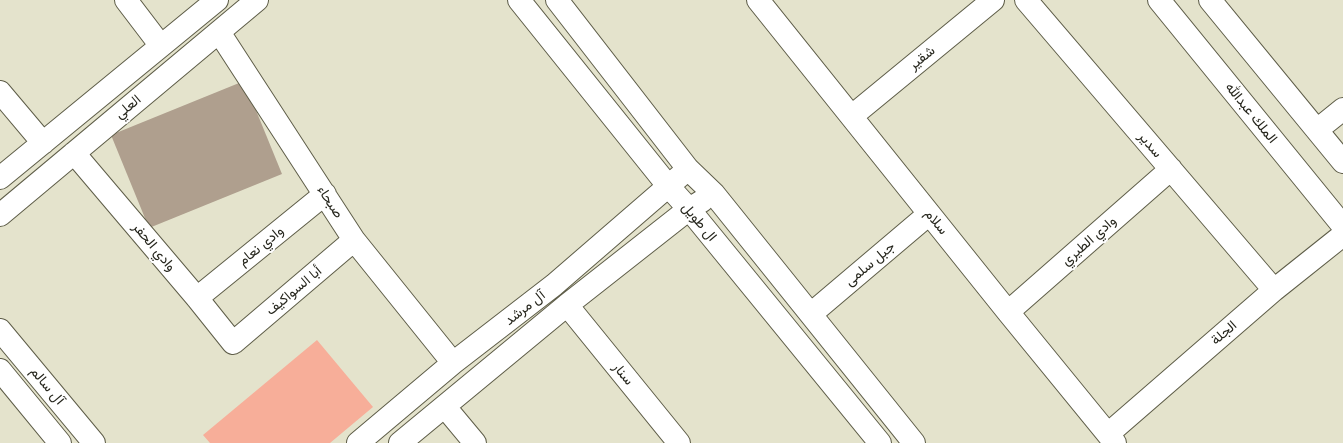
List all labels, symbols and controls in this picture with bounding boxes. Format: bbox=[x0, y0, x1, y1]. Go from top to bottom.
street label: شقير bbox=[905, 42, 939, 74]
street label: الملك عبدالله bbox=[1221, 79, 1281, 147]
street label: العلي bbox=[112, 91, 144, 123]
street label: سدير bbox=[1134, 129, 1166, 161]
street label: صبحاء bbox=[313, 183, 347, 221]
street label: ال طويل bbox=[678, 199, 720, 245]
street label: سلام bbox=[921, 206, 951, 238]
street label: وادي الطيري bbox=[1058, 213, 1120, 269]
street label: وادي الحفر bbox=[129, 219, 179, 275]
street label: وادي نعام bbox=[235, 223, 287, 269]
street label: جبل سلمى bbox=[842, 238, 898, 290]
street label: أبا السواكيف bbox=[263, 263, 325, 319]
street label: آل مرشد bbox=[501, 287, 549, 329]
street label: الجلة bbox=[1208, 317, 1240, 349]
street label: سنار bbox=[609, 359, 637, 389]
street label: آل سالم bbox=[26, 364, 68, 408]

